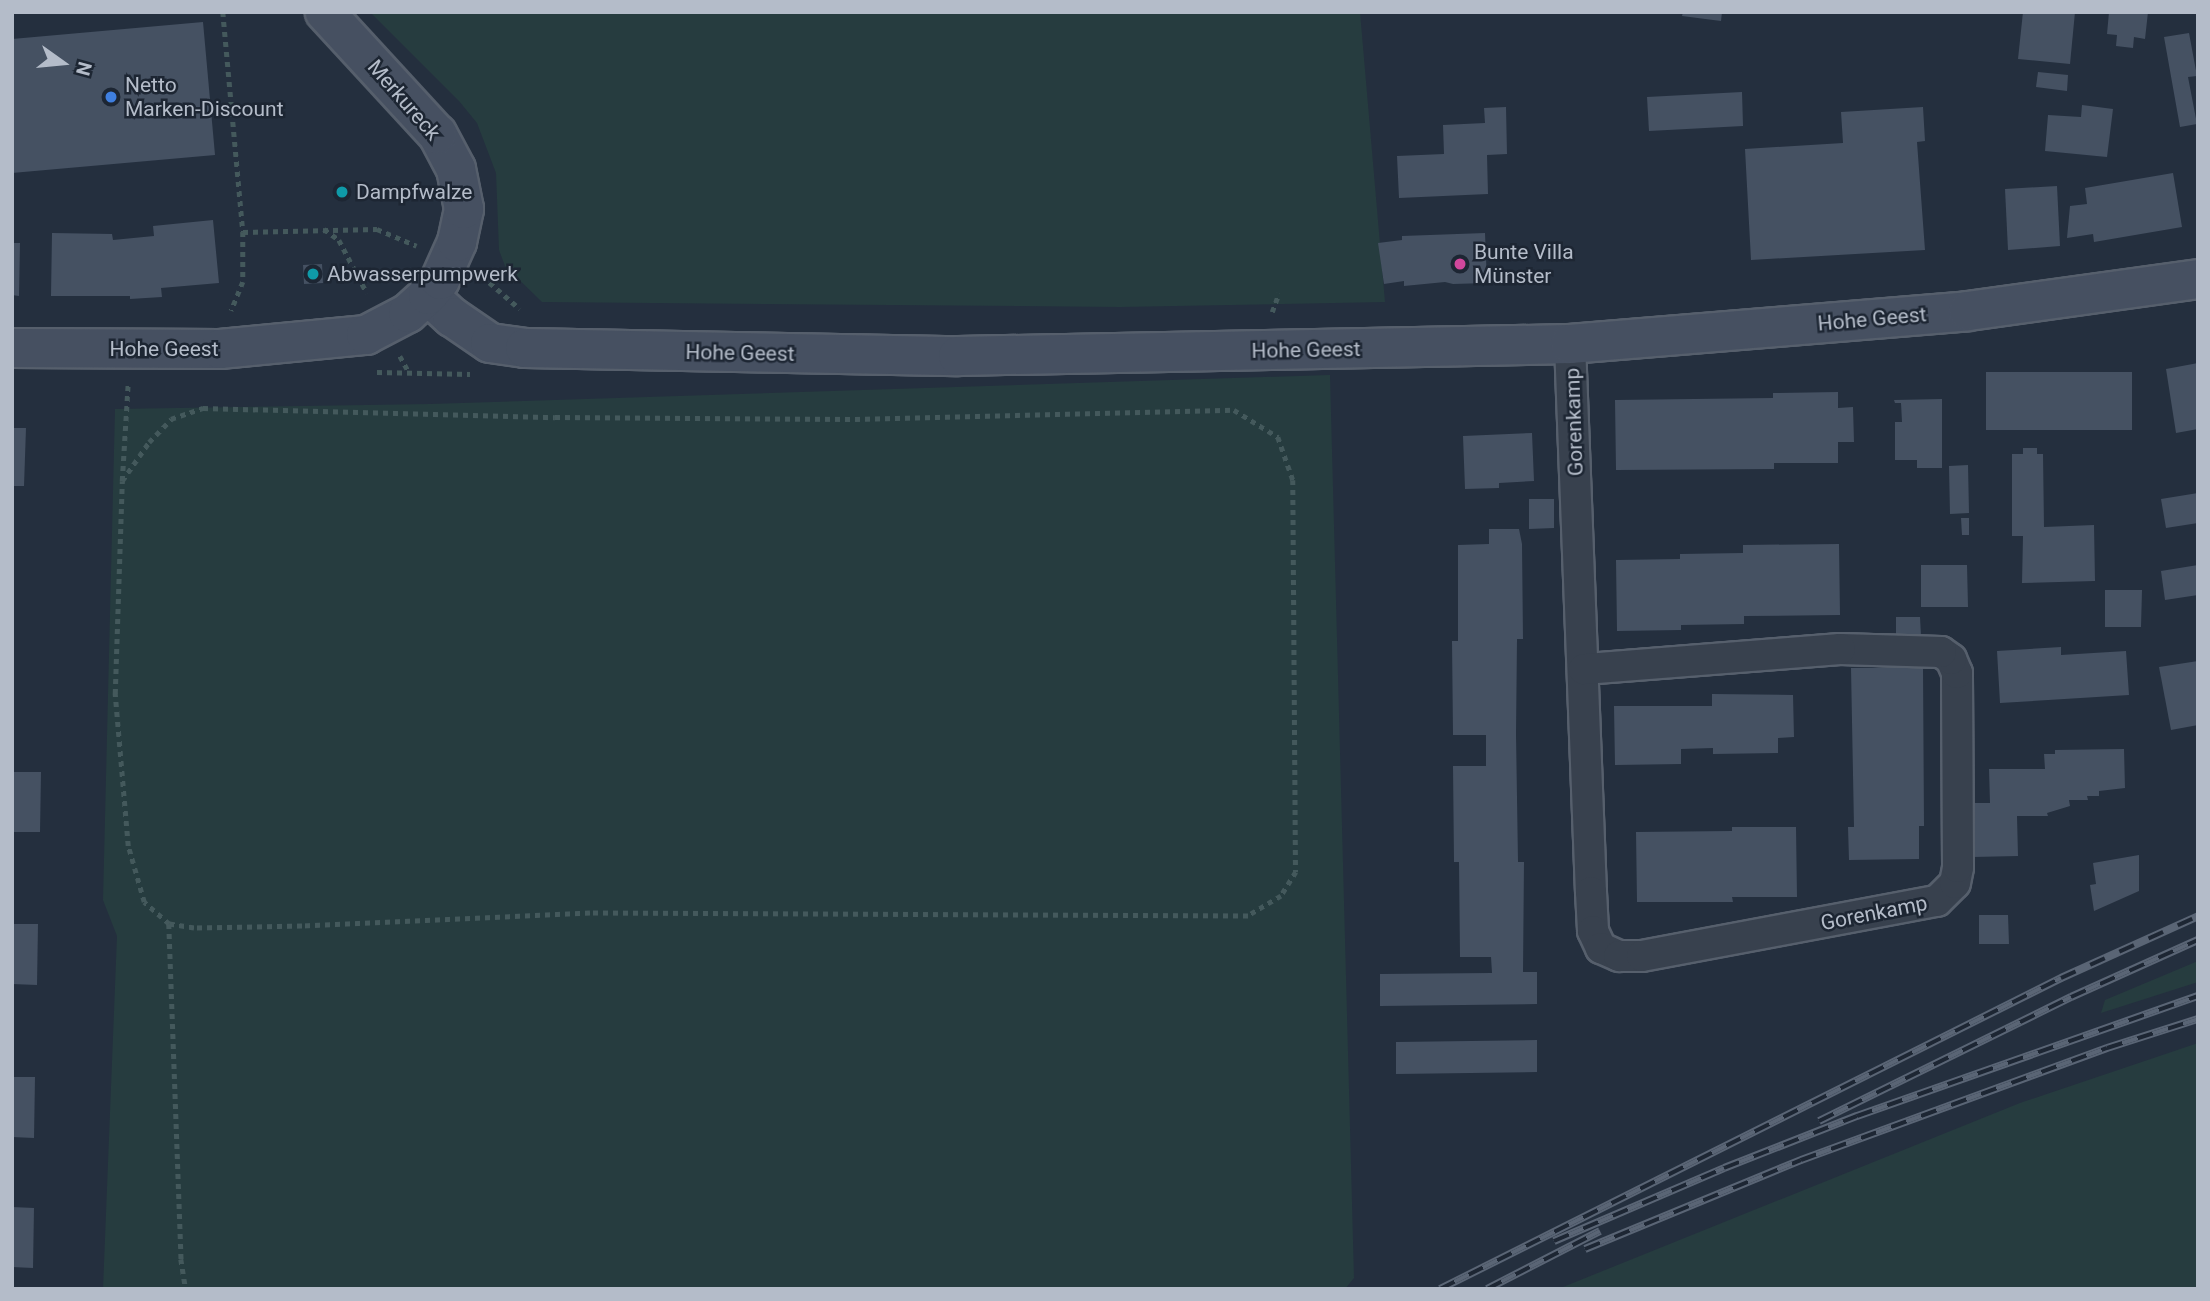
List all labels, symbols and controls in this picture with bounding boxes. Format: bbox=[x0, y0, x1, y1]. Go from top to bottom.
north arrow bbox=[28, 28, 98, 98]
street label: Merkureck bbox=[362, 55, 446, 145]
text: N bbox=[71, 59, 97, 78]
place label: Netto Marken-Discount bbox=[125, 72, 284, 122]
marker: Netto Marken-Discount bbox=[103, 89, 119, 105]
place label: Dampfwalze bbox=[356, 179, 472, 205]
marker: Dampfwalze bbox=[334, 184, 350, 200]
place label: Bunte Villa Münster bbox=[1474, 239, 1574, 289]
marker: Bunte Villa Münster bbox=[1452, 256, 1468, 272]
place label: Abwasserpumpwerk bbox=[327, 261, 518, 287]
marker: Abwasserpumpwerk bbox=[305, 266, 321, 282]
street label: Hohe Geest bbox=[1817, 302, 1927, 336]
street label: Hohe Geest bbox=[109, 336, 219, 362]
street label: Hohe Geest bbox=[1251, 336, 1361, 364]
street label: Hohe Geest bbox=[685, 339, 795, 367]
street label: Gorenkamp bbox=[1560, 367, 1588, 477]
street label: Gorenkamp bbox=[1818, 890, 1930, 936]

